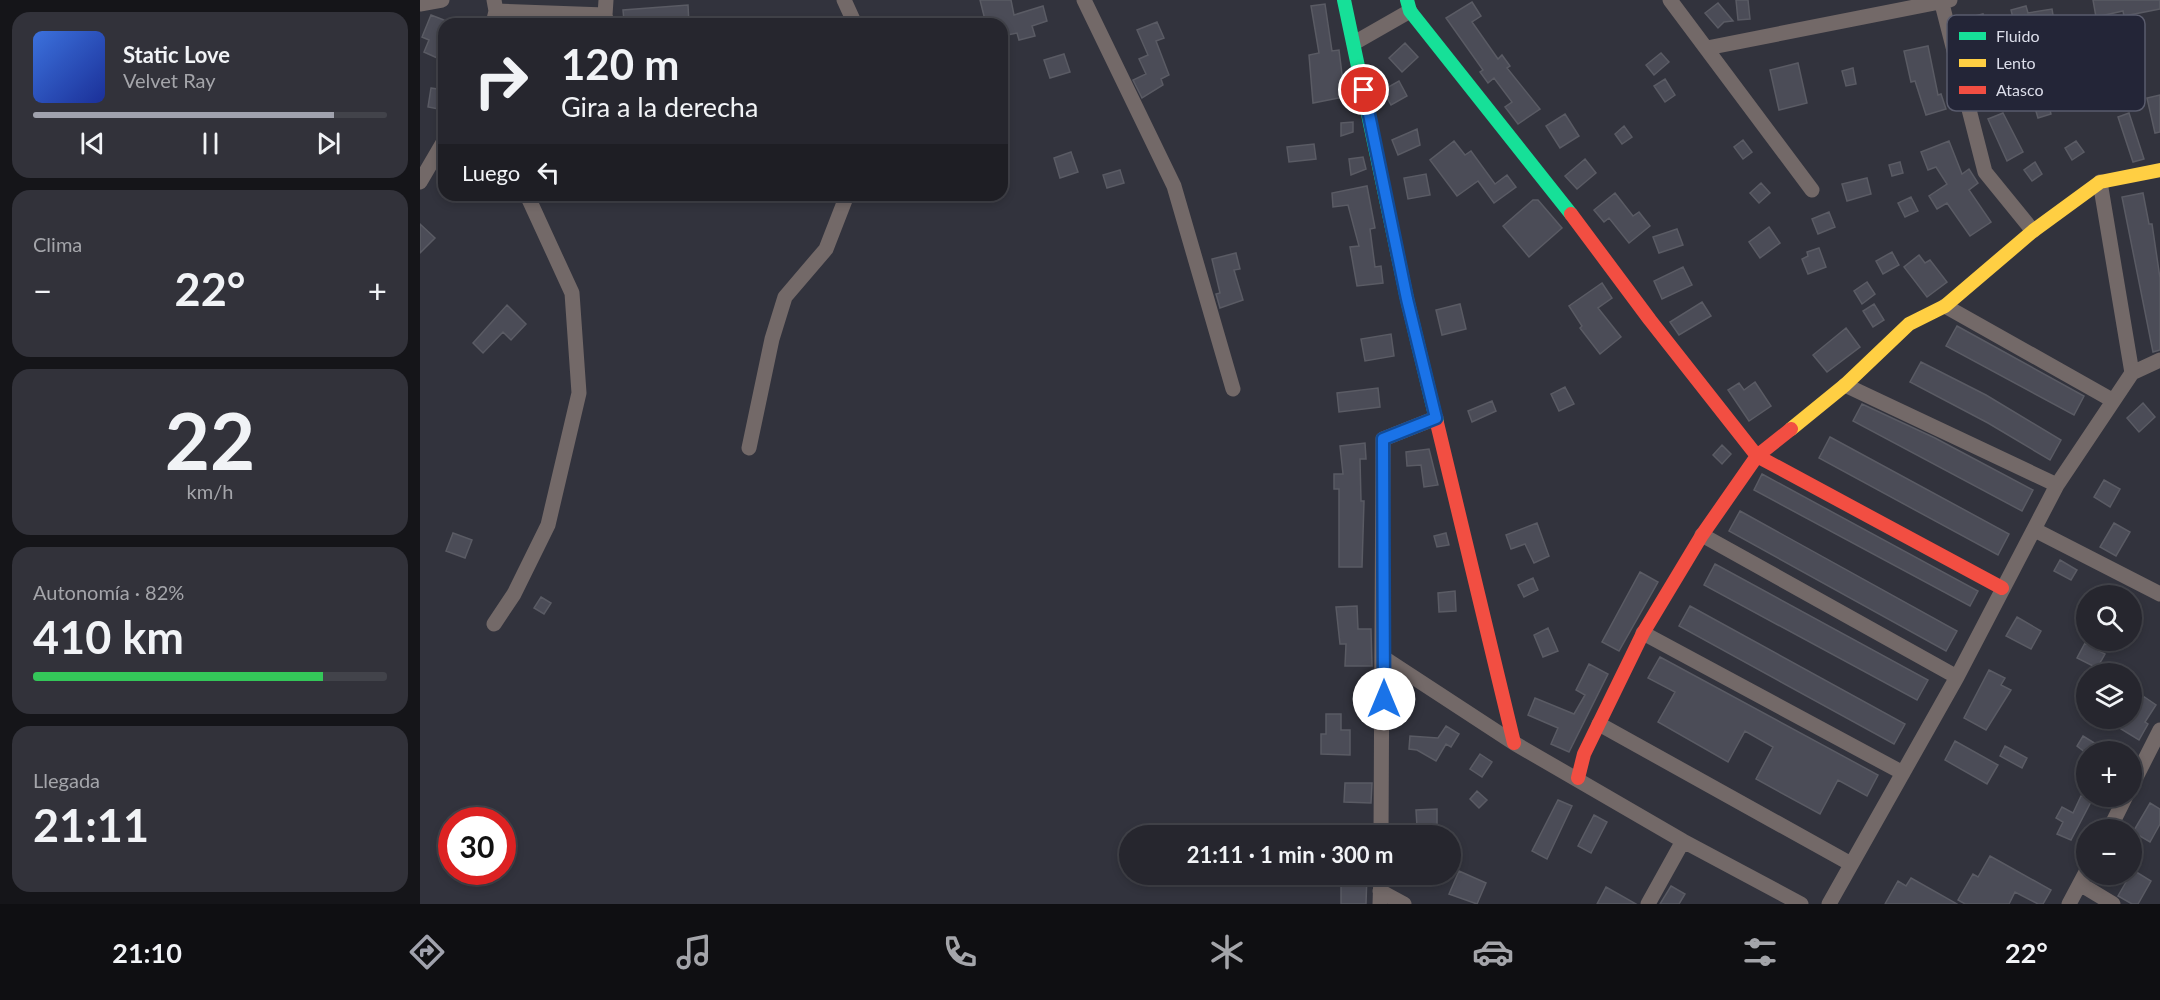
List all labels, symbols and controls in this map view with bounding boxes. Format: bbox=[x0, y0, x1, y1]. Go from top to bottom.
legend bbox=[1947, 15, 2145, 111]
text: Fluido bbox=[1996, 26, 2039, 45]
text: 120 m bbox=[561, 39, 679, 89]
text: Static Love bbox=[123, 41, 230, 68]
icon: right bbox=[462, 42, 540, 120]
text: Lento bbox=[1996, 53, 2036, 72]
pin bbox=[1338, 64, 1389, 115]
text: Velvet Ray bbox=[123, 68, 216, 92]
icon: arrive bbox=[1347, 73, 1380, 106]
text: Atasco bbox=[1996, 80, 2044, 99]
text: Gira a la derecha bbox=[561, 90, 758, 123]
icon: previous bbox=[76, 127, 109, 160]
icon: pause bbox=[194, 127, 227, 160]
icon: next bbox=[312, 127, 345, 160]
icon: left bbox=[532, 156, 565, 189]
text: Luego bbox=[462, 159, 520, 186]
text: Clima bbox=[33, 232, 82, 256]
text: 22° bbox=[175, 262, 245, 316]
text: − bbox=[33, 270, 52, 310]
text: + bbox=[368, 270, 387, 310]
text: 22 bbox=[165, 393, 255, 487]
text: km/h bbox=[187, 479, 233, 503]
text: Autonomía · 82% bbox=[33, 580, 184, 604]
map controls bbox=[2076, 585, 2142, 885]
button: search bbox=[2076, 585, 2142, 651]
text: 410 km bbox=[33, 610, 184, 664]
button: layers bbox=[2076, 663, 2142, 729]
position arrow bbox=[1352, 667, 1416, 731]
button: + bbox=[2076, 741, 2142, 807]
text: Llegada bbox=[33, 768, 100, 792]
text: 21:11 bbox=[33, 798, 149, 852]
speed limit sign: 30 bbox=[438, 807, 516, 885]
button: − bbox=[2076, 819, 2142, 885]
text: 21:11 · 1 min · 300 m bbox=[1187, 841, 1393, 868]
icon: directions bbox=[406, 931, 448, 973]
icon: music bbox=[673, 931, 715, 973]
icon: phone bbox=[939, 931, 981, 973]
icon: climate bbox=[1206, 931, 1248, 973]
icon: car bbox=[1472, 931, 1514, 973]
icon: filters bbox=[1739, 931, 1781, 973]
text: 21:10 bbox=[112, 936, 182, 969]
text: 22° bbox=[2005, 936, 2048, 969]

